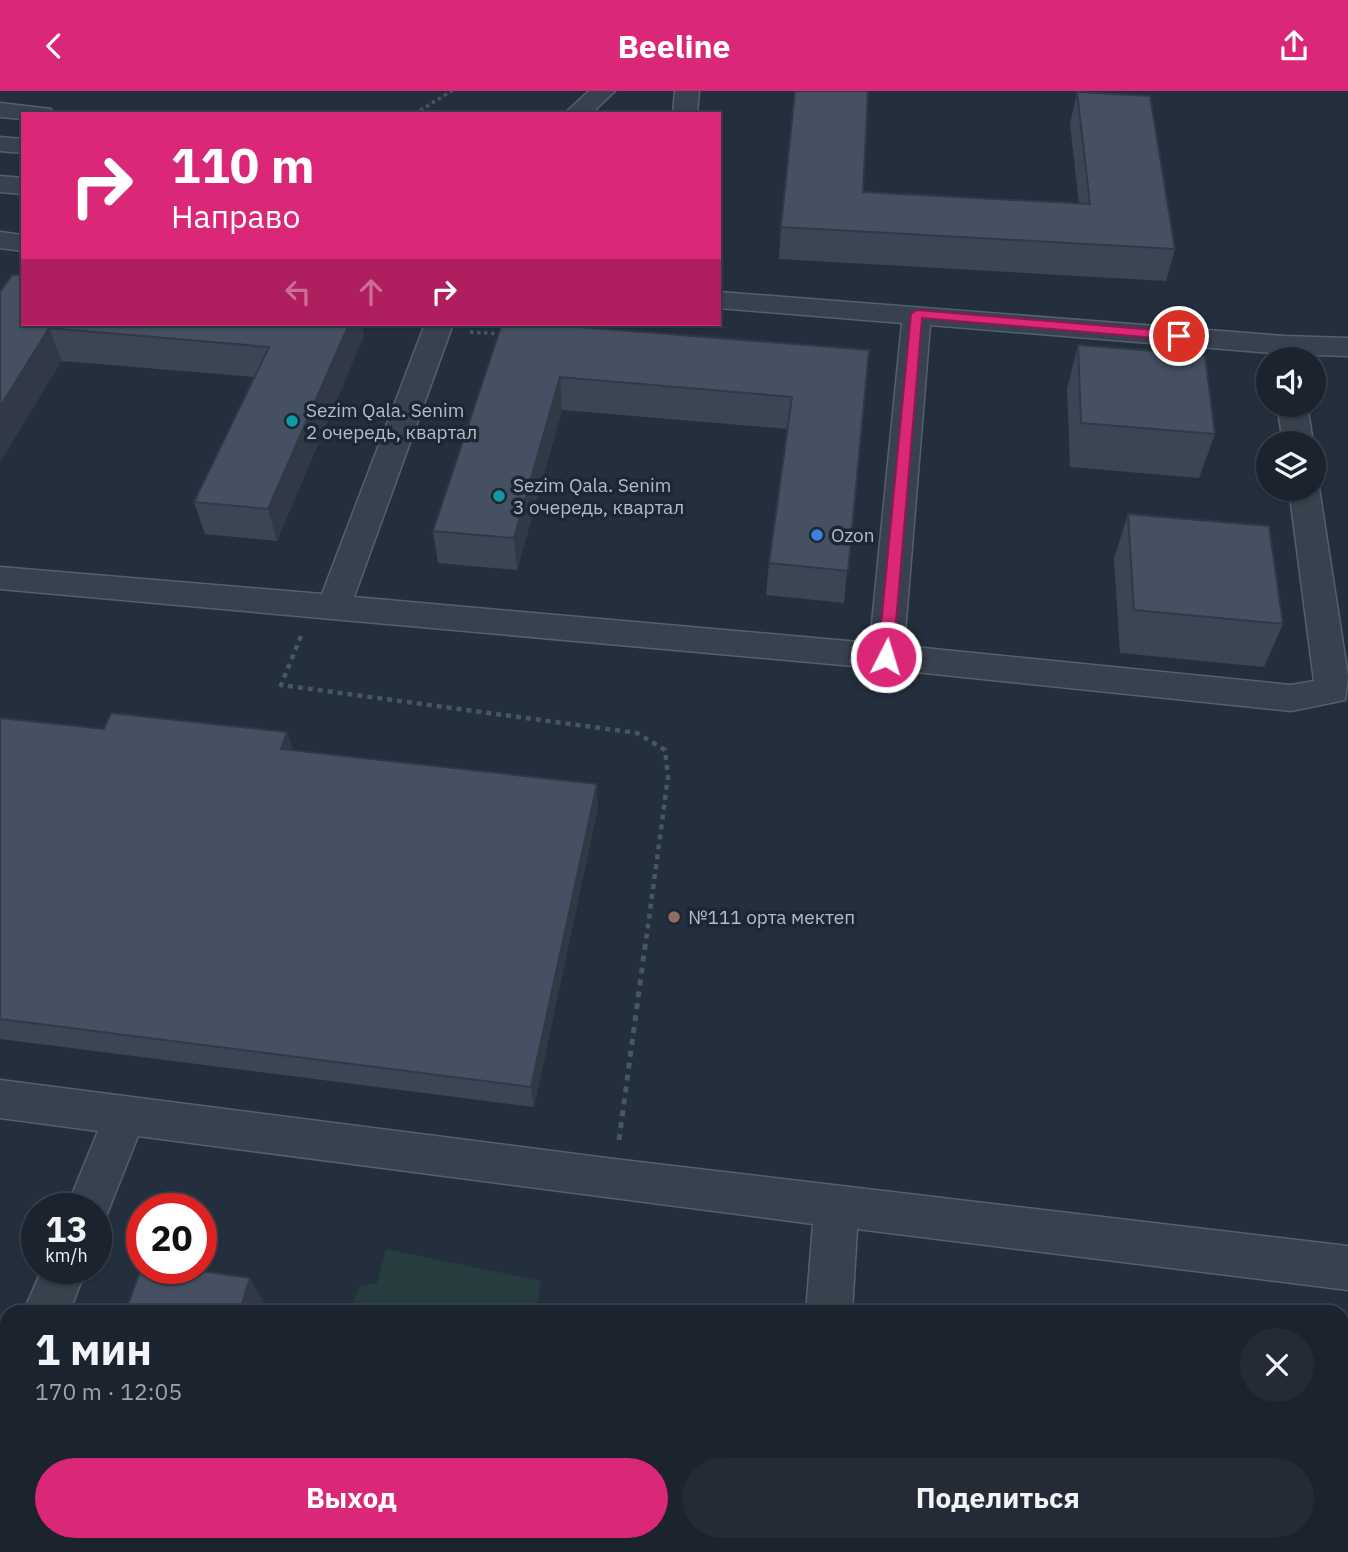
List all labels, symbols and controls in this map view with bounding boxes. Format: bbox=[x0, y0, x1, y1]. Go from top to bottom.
text: Beeline bbox=[617, 25, 731, 67]
icon: back bbox=[35, 27, 73, 65]
icon: share bbox=[1275, 27, 1313, 65]
text: 110 m bbox=[171, 133, 315, 196]
icon: right bbox=[56, 140, 147, 231]
text: Направо bbox=[171, 195, 300, 237]
icon: left bbox=[279, 273, 317, 311]
icon: ahead bbox=[352, 273, 390, 311]
icon: right bbox=[425, 273, 463, 311]
pin bbox=[1149, 306, 1209, 366]
icon: arrive bbox=[1160, 317, 1198, 355]
map controls bbox=[1256, 347, 1326, 501]
button: sound bbox=[1256, 347, 1326, 417]
place label: Sezim Qala. Senim 2 очередь, квартал bbox=[306, 398, 477, 444]
marker: Sezim Qala. Senim 2 очередь, квартал bbox=[284, 413, 300, 429]
button: layers bbox=[1256, 431, 1326, 501]
place label: Sezim Qala. Senim 3 очередь, квартал bbox=[513, 473, 684, 519]
marker: Sezim Qala. Senim 3 очередь, квартал bbox=[491, 488, 507, 504]
place label: Ozon bbox=[831, 523, 875, 547]
marker: Ozon bbox=[809, 527, 825, 543]
position arrow bbox=[849, 620, 923, 694]
place label: №111 орта мектеп bbox=[688, 905, 855, 929]
marker: №111 орта мектеп bbox=[666, 909, 682, 925]
speed limit sign: 20 bbox=[126, 1193, 217, 1284]
text: 13 bbox=[45, 1206, 88, 1252]
text: km/h bbox=[45, 1244, 88, 1267]
text: 1 мин bbox=[35, 1322, 152, 1377]
button: close bbox=[1240, 1328, 1314, 1402]
text: 170 m · 12:05 bbox=[35, 1376, 182, 1406]
button: Выход bbox=[35, 1458, 668, 1538]
button: Поделиться bbox=[682, 1458, 1314, 1538]

